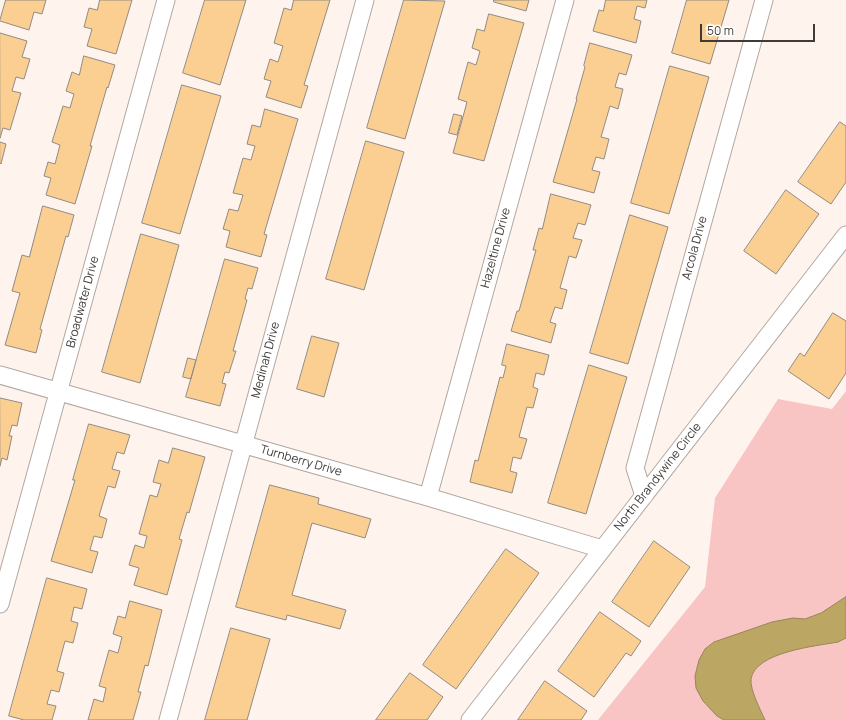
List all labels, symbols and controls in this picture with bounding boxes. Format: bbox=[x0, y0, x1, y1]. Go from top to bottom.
scale bar bbox=[702, 16, 817, 42]
text: 50 m bbox=[707, 22, 734, 39]
street label: Hazeltine Drive bbox=[478, 206, 514, 290]
street label: Arcola Drive bbox=[680, 215, 710, 281]
street label: Broadwater Drive bbox=[64, 255, 102, 349]
street label: Medinah Drive bbox=[249, 320, 283, 400]
street label: North Brandywine Circle bbox=[611, 420, 705, 534]
street label: Turnberry Drive bbox=[258, 442, 344, 480]

